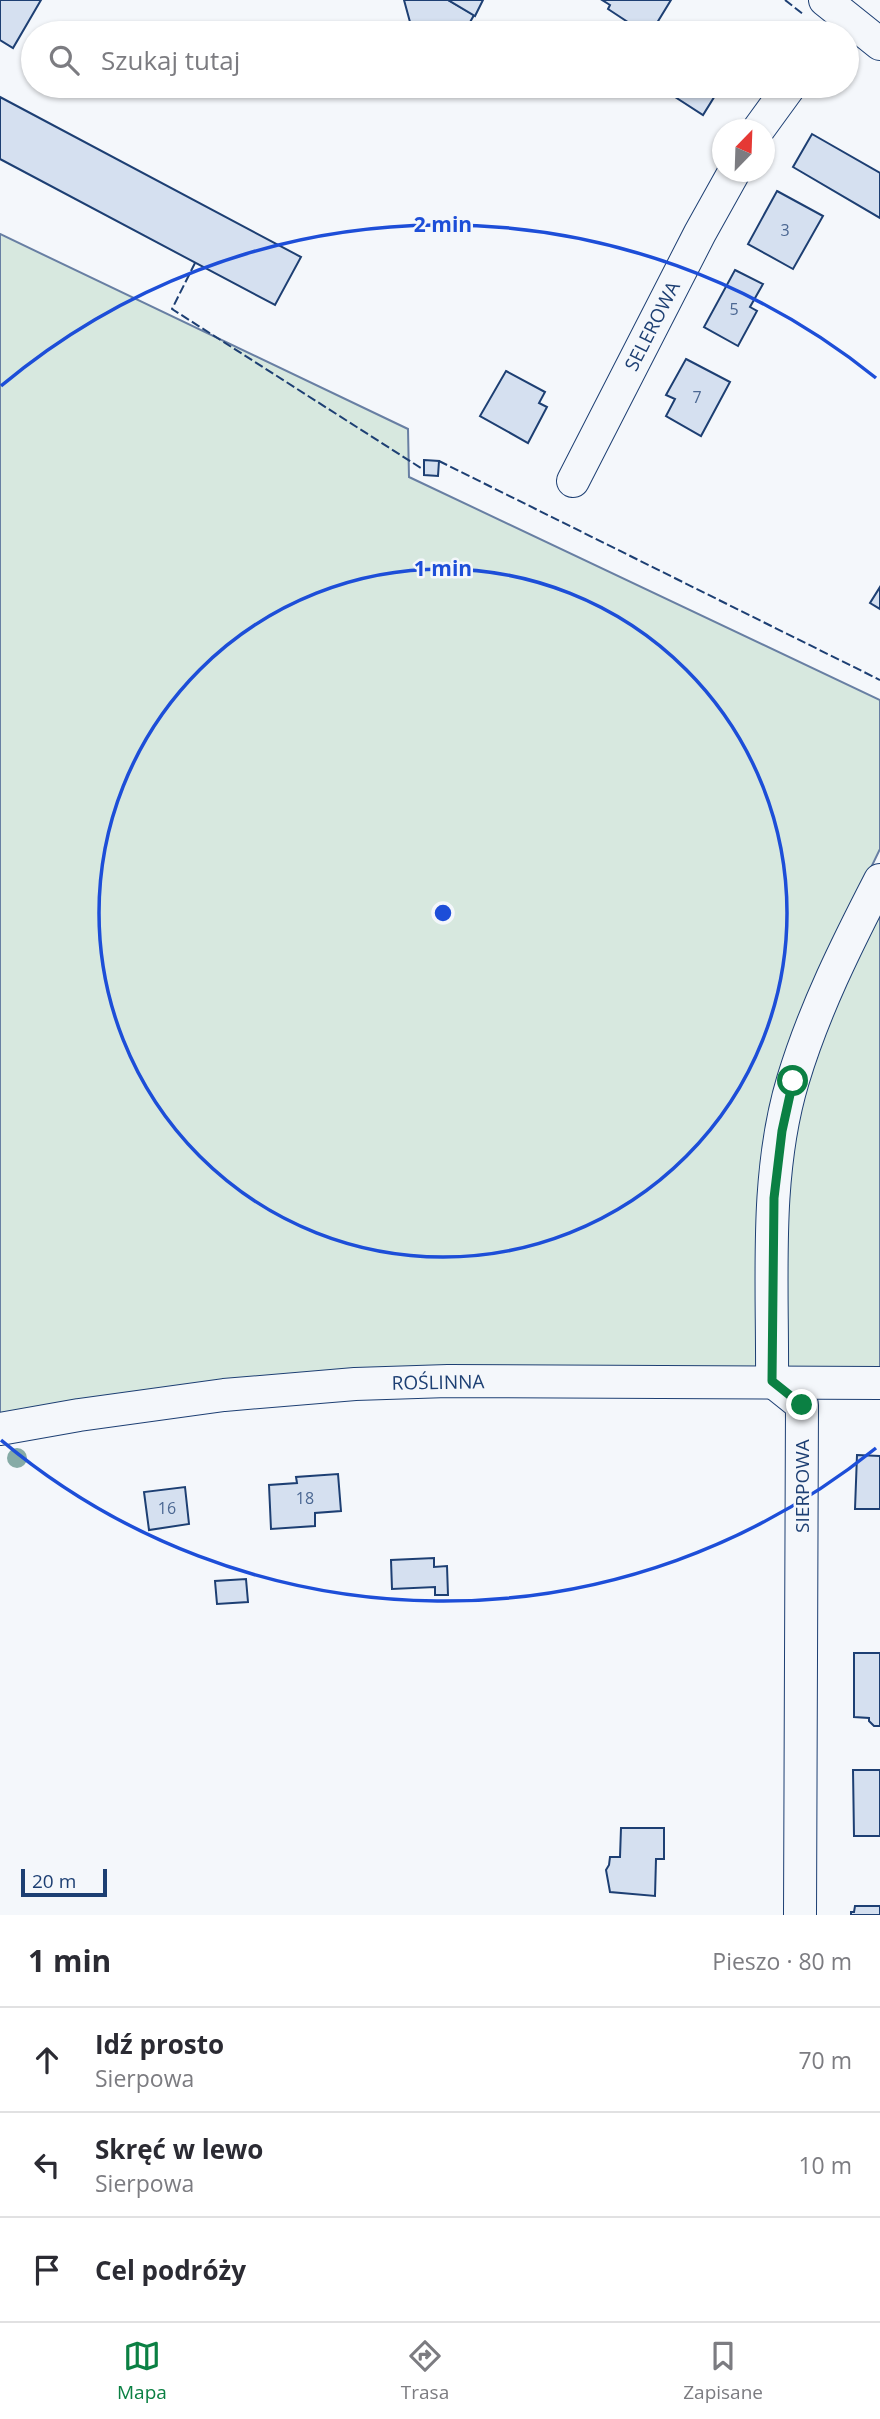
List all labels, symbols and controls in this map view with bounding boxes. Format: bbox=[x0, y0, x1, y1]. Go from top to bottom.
search box bbox=[21, 21, 859, 98]
icon: search bbox=[45, 41, 83, 79]
text: Szukaj tutaj bbox=[101, 42, 240, 78]
north arrow bbox=[712, 119, 775, 182]
text: 2 min bbox=[414, 210, 472, 238]
house number: 3 bbox=[780, 219, 790, 241]
street label: SELEROWA bbox=[618, 277, 686, 375]
house number: 5 bbox=[729, 298, 739, 320]
house number: 7 bbox=[692, 386, 702, 408]
text: 1 min bbox=[414, 554, 472, 582]
centre of rings bbox=[431, 901, 455, 925]
route start bbox=[777, 1065, 808, 1096]
street label: ROŚLINNA bbox=[391, 1368, 485, 1396]
route end bbox=[786, 1389, 817, 1420]
street label: SIERPOWA bbox=[789, 1439, 815, 1533]
house number: 18 bbox=[296, 1487, 314, 1509]
house number: 16 bbox=[158, 1497, 176, 1519]
scale bar bbox=[21, 1866, 107, 1898]
text: 20 m bbox=[32, 1868, 76, 1894]
text: 1 min bbox=[28, 1940, 111, 1981]
text: Pieszo · 80 m bbox=[712, 1945, 852, 1977]
text: Idź prosto bbox=[95, 2026, 224, 2062]
icon: ahead bbox=[28, 2041, 66, 2079]
text: 70 m bbox=[798, 2044, 852, 2076]
text: Sierpowa bbox=[95, 2062, 194, 2094]
text: Skręć w lewo bbox=[95, 2131, 263, 2167]
icon: left bbox=[28, 2146, 66, 2184]
text: 10 m bbox=[798, 2149, 852, 2181]
text: Sierpowa bbox=[95, 2167, 194, 2199]
icon: arrive bbox=[28, 2251, 66, 2289]
text: Cel podróży bbox=[95, 2252, 246, 2288]
tab: Mapa bbox=[117, 2337, 167, 2405]
tab: Trasa bbox=[401, 2337, 449, 2405]
tab: Zapisane bbox=[683, 2337, 763, 2405]

